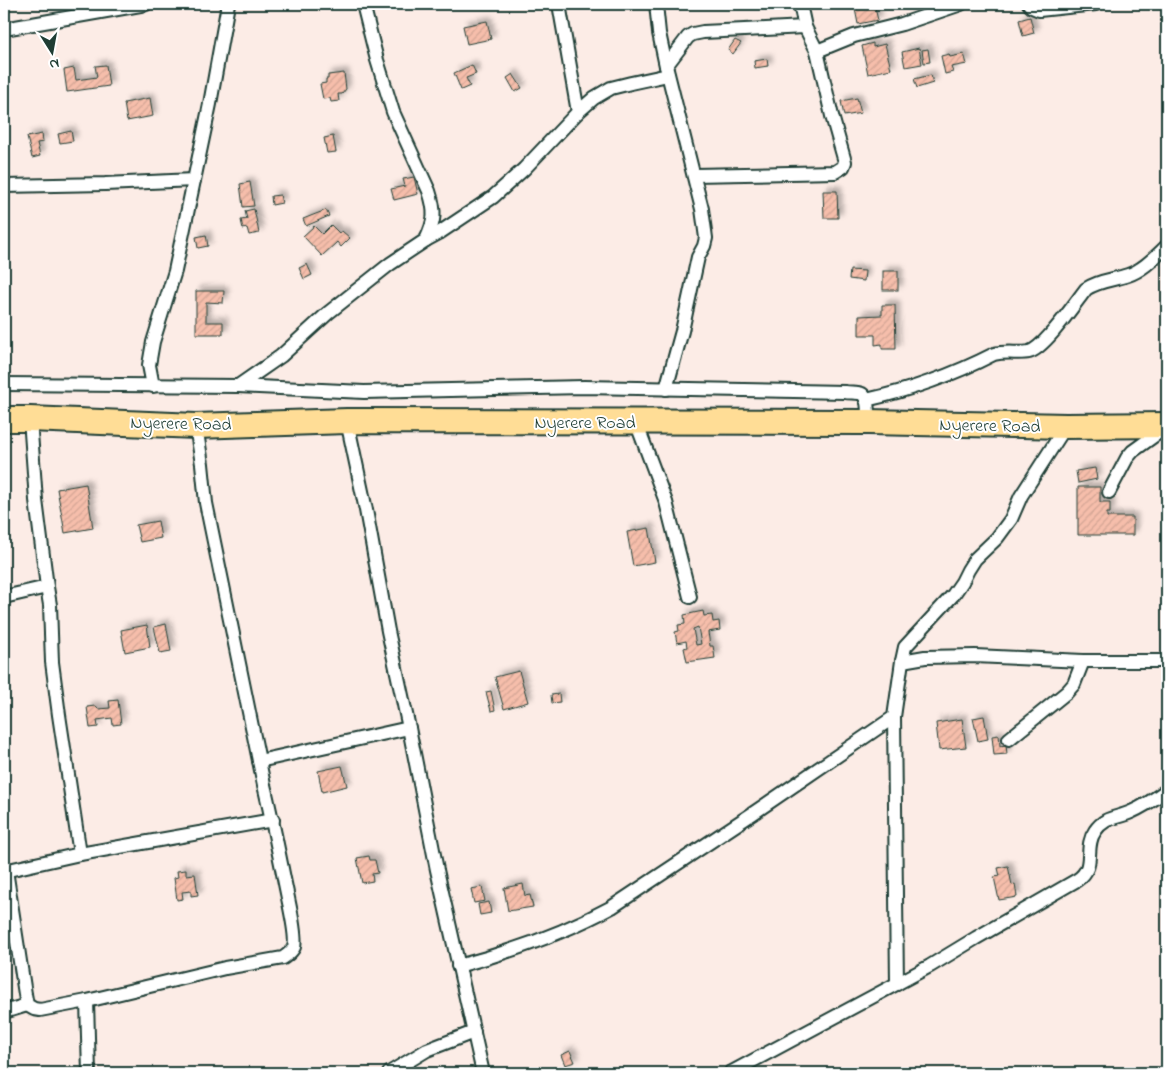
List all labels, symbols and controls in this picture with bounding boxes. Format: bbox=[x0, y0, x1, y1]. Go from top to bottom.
north arrow bbox=[28, 28, 78, 78]
text: N bbox=[48, 52, 61, 74]
street label: Nyerere Road bbox=[130, 411, 232, 439]
street label: Nyerere Road bbox=[534, 411, 636, 437]
street label: Nyerere Road bbox=[939, 413, 1041, 441]

